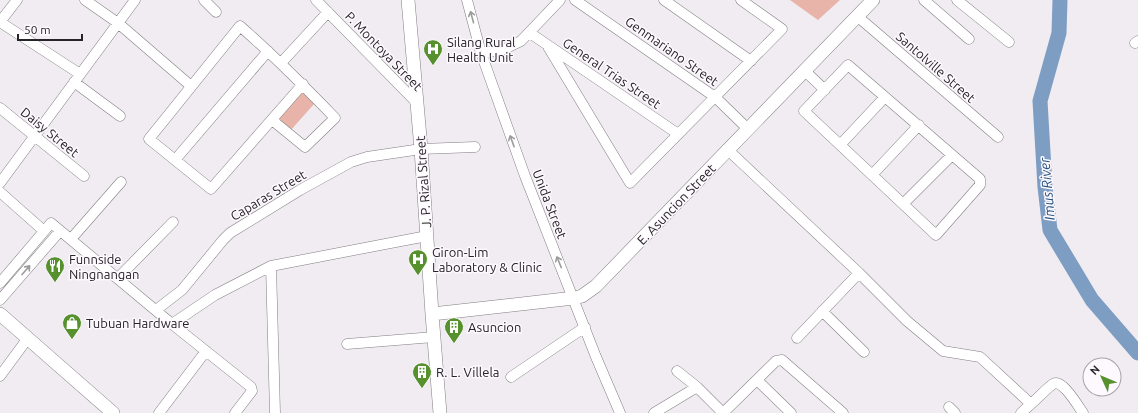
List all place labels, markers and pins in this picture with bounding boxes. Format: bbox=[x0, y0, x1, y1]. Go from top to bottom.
place label: Silang Rural Health Unit bbox=[447, 35, 516, 64]
hospital icon: Silang Rural Health Unit bbox=[422, 38, 444, 66]
place label: Giron-Lim Laboratory & Clinic bbox=[432, 245, 542, 274]
hospital icon: Giron-Lim Laboratory & Clinic bbox=[407, 248, 429, 276]
place label: Funnside Ningnangan bbox=[69, 252, 139, 281]
restaurant icon: Funnside Ningnangan bbox=[44, 255, 66, 283]
shop icon: Tubuan Hardware bbox=[61, 312, 83, 340]
place label: Tubuan Hardware bbox=[86, 316, 190, 330]
building icon: Asuncion bbox=[443, 316, 465, 344]
place label: Asuncion bbox=[468, 320, 521, 334]
building icon: R. L. Villela bbox=[411, 361, 433, 389]
place label: R. L. Villela bbox=[436, 365, 500, 379]

